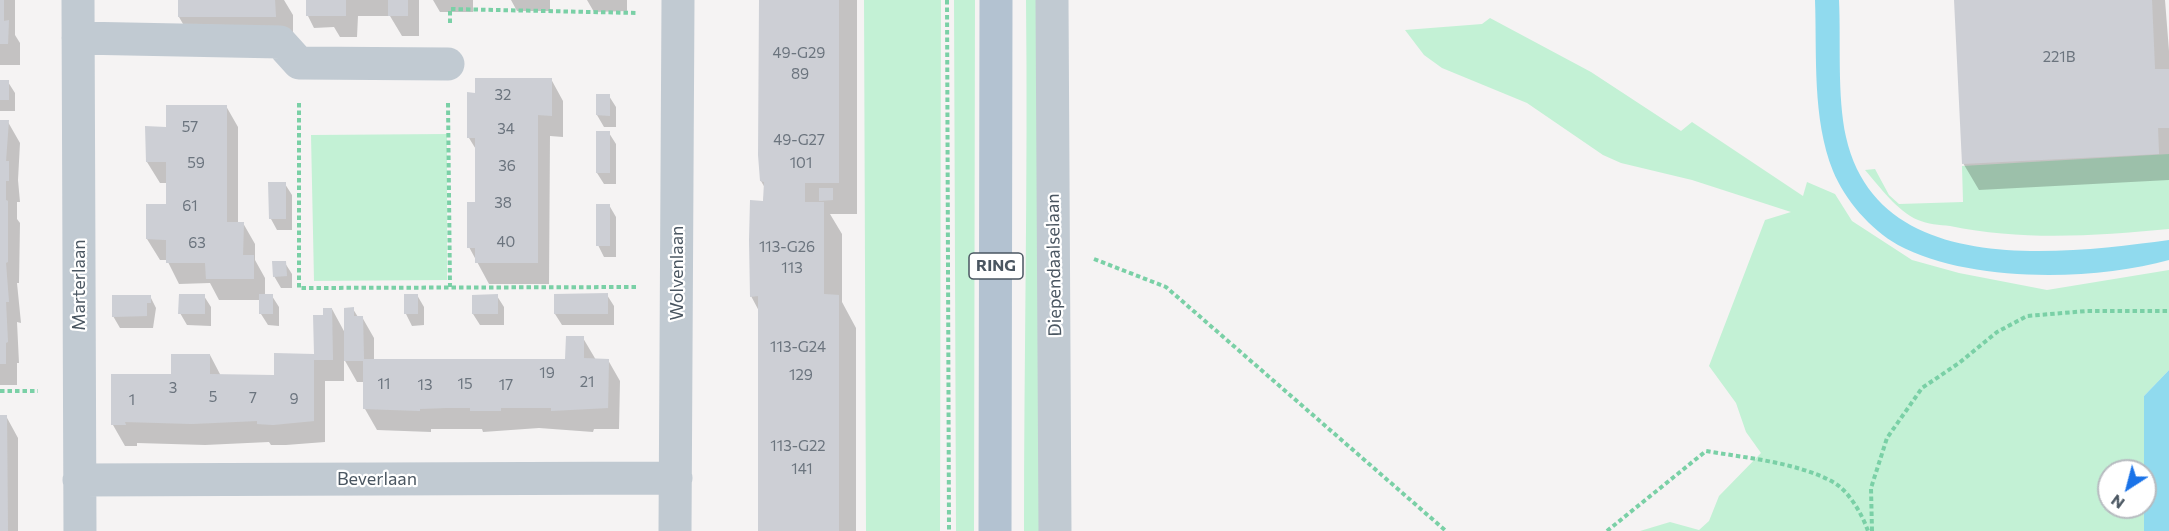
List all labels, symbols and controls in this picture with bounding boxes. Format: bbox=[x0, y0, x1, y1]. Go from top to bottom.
house number: 49-G29 bbox=[773, 44, 825, 62]
house number: 221B bbox=[2043, 48, 2075, 66]
house number: 89 bbox=[791, 65, 809, 83]
house number: 32 bbox=[495, 86, 511, 104]
house number: 57 bbox=[182, 118, 198, 136]
house number: 34 bbox=[497, 120, 515, 138]
house number: 49-G27 bbox=[773, 131, 825, 149]
house number: 59 bbox=[187, 154, 205, 172]
house number: 101 bbox=[790, 154, 812, 172]
house number: 36 bbox=[498, 157, 516, 175]
street label: Diependaalselaan bbox=[1042, 193, 1066, 337]
house number: 38 bbox=[494, 194, 512, 212]
house number: 61 bbox=[182, 197, 198, 215]
street label: Wolvenlaan bbox=[666, 226, 688, 320]
house number: 40 bbox=[497, 233, 515, 251]
house number: 63 bbox=[188, 234, 206, 252]
house number: 113-G26 bbox=[759, 238, 815, 256]
street label: Marterlaan bbox=[68, 239, 90, 331]
road number: RING bbox=[969, 253, 1023, 279]
house number: 113 bbox=[781, 259, 803, 277]
house number: 113-G24 bbox=[770, 338, 826, 356]
house number: 19 bbox=[539, 364, 555, 382]
house number: 129 bbox=[789, 366, 813, 384]
house number: 21 bbox=[580, 373, 594, 391]
house number: 11 bbox=[378, 375, 390, 393]
house number: 15 bbox=[457, 375, 473, 393]
house number: 13 bbox=[418, 376, 432, 394]
house number: 17 bbox=[499, 376, 513, 394]
house number: 3 bbox=[169, 379, 177, 397]
house number: 5 bbox=[209, 388, 217, 406]
house number: 7 bbox=[249, 389, 257, 407]
house number: 9 bbox=[289, 390, 299, 408]
house number: 1 bbox=[129, 391, 135, 409]
house number: 113-G22 bbox=[770, 437, 826, 455]
north arrow bbox=[2097, 459, 2157, 519]
house number: 141 bbox=[791, 460, 813, 478]
street label: Beverlaan bbox=[337, 468, 417, 490]
text: N bbox=[2107, 491, 2128, 514]

